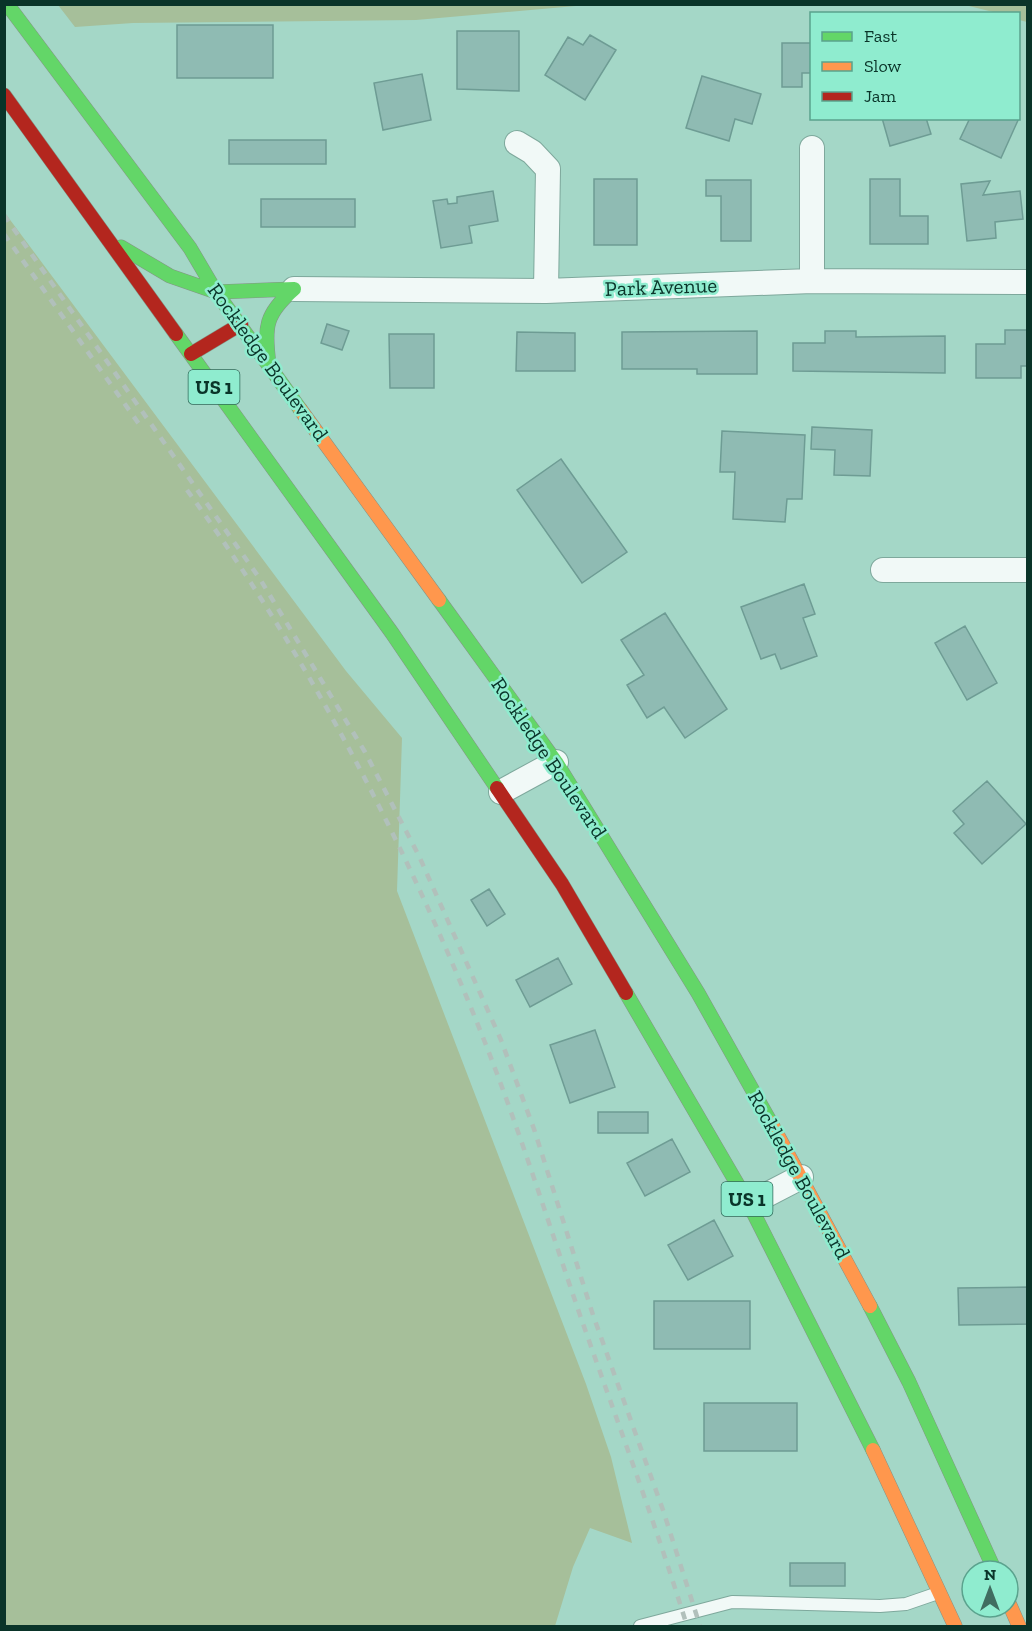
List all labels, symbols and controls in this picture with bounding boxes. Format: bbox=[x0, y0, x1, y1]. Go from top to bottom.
legend bbox=[810, 12, 1020, 120]
text: Fast bbox=[864, 25, 897, 47]
text: Slow bbox=[864, 55, 901, 77]
text: Jam bbox=[864, 85, 896, 107]
street label: Park Avenue bbox=[604, 272, 718, 301]
street label: Rockledge Boulevard bbox=[203, 278, 334, 446]
road number: US 1 bbox=[188, 370, 240, 404]
street label: Rockledge Boulevard bbox=[486, 672, 613, 843]
street label: Rockledge Boulevard bbox=[743, 1086, 856, 1264]
road number: US 1 bbox=[722, 1182, 772, 1216]
north arrow bbox=[960, 1559, 1020, 1619]
text: N bbox=[984, 1565, 996, 1584]

